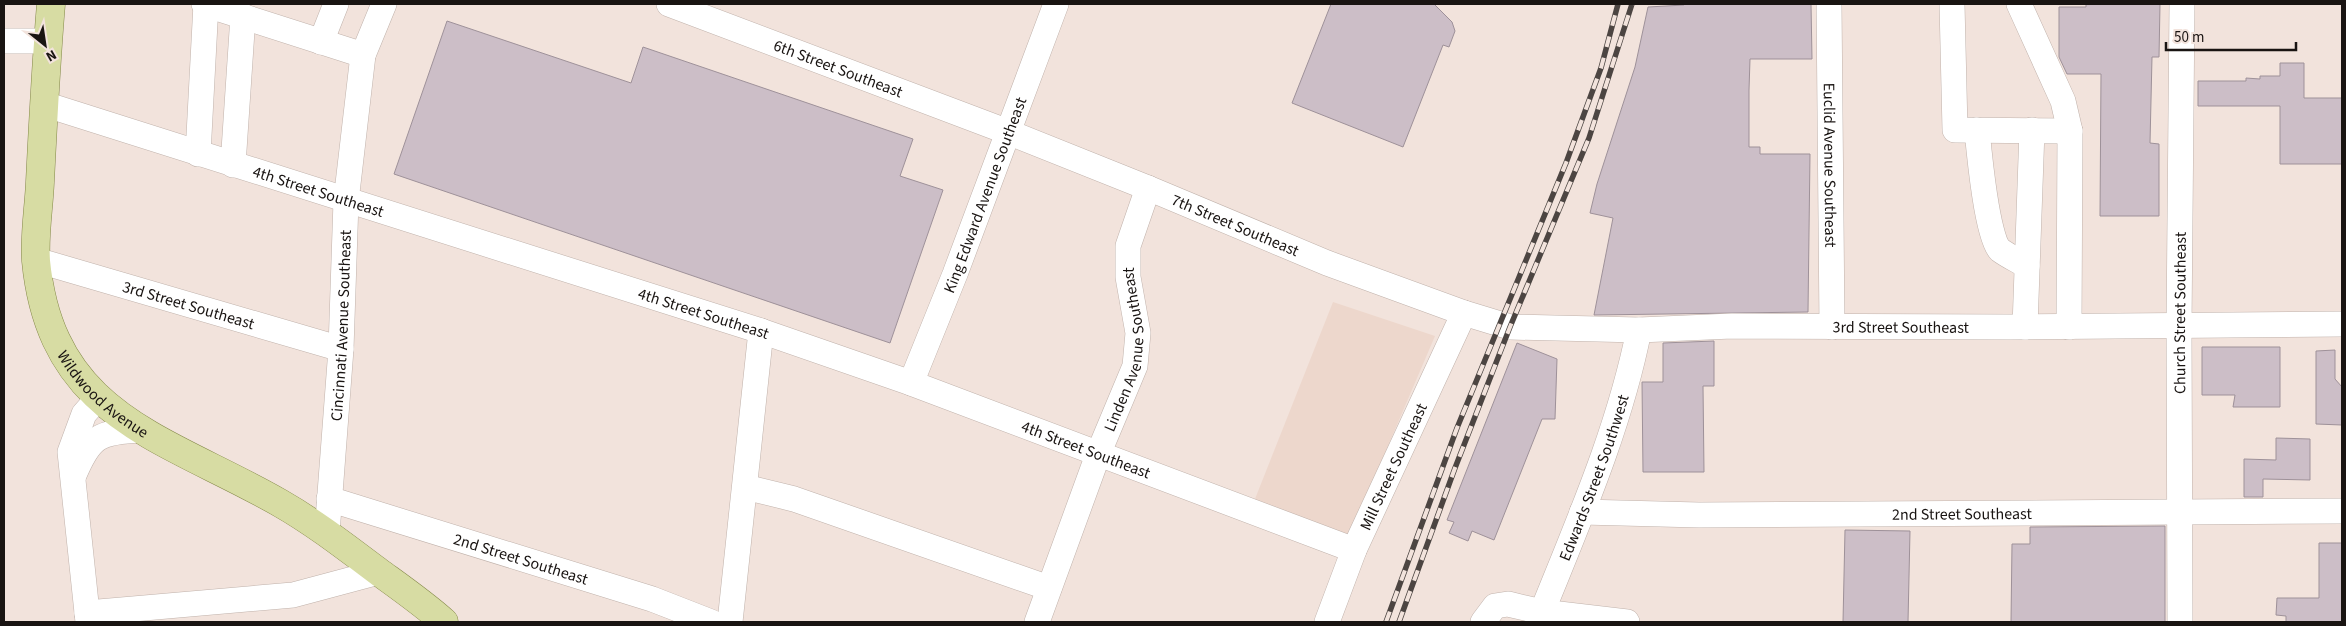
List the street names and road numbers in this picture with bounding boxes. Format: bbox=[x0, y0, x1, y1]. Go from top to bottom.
street label: 6th Street Southeast bbox=[770, 35, 906, 103]
street label: Euclid Avenue Southeast bbox=[1818, 82, 1841, 248]
street label: King Edward Avenue Southeast bbox=[938, 94, 1032, 296]
street label: 4th Street Southeast bbox=[250, 161, 387, 223]
street label: 7th Street Southeast bbox=[1168, 189, 1303, 262]
street label: Cincinnati Avenue Southeast bbox=[326, 229, 357, 422]
street label: Church Street Southeast bbox=[2169, 231, 2192, 394]
street label: Linden Avenue Southeast bbox=[1099, 267, 1150, 435]
street label: 3rd Street Southeast bbox=[120, 276, 258, 335]
street label: 4th Street Southeast bbox=[635, 283, 772, 345]
street label: 3rd Street Southeast bbox=[1832, 316, 1970, 339]
street label: Wildwood Avenue bbox=[52, 346, 152, 444]
street label: Edwards Street Southwest bbox=[1554, 391, 1635, 564]
street label: Mill Street Southeast bbox=[1355, 399, 1433, 534]
street label: 4th Street Southeast bbox=[1018, 416, 1154, 485]
street label: 2nd Street Southeast bbox=[1892, 503, 2033, 526]
street label: 2nd Street Southeast bbox=[451, 528, 591, 591]

